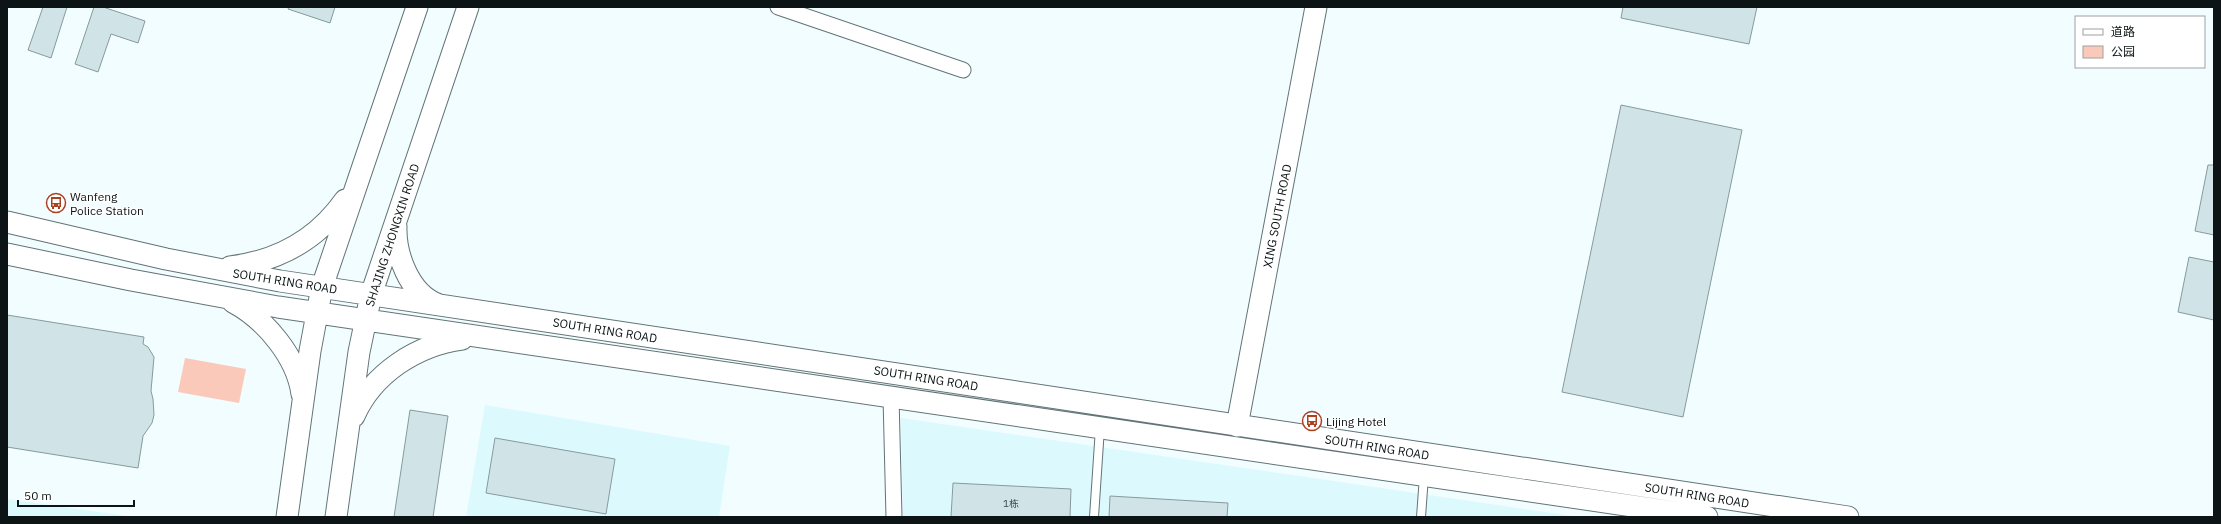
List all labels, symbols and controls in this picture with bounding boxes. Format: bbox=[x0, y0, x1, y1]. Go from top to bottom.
legend bbox=[2075, 16, 2205, 68]
text: 道路 bbox=[2111, 24, 2135, 39]
text: 公园 bbox=[2111, 44, 2135, 59]
street label: SHAJING ZHONGXIN ROAD bbox=[362, 162, 422, 308]
street label: XING SOUTH ROAD bbox=[1260, 163, 1294, 269]
place label: Wanfeng Police Station bbox=[70, 189, 144, 218]
bus stop icon: Wanfeng Police Station bbox=[45, 192, 67, 214]
street label: SOUTH RING ROAD bbox=[232, 265, 338, 297]
street label: SOUTH RING ROAD bbox=[552, 314, 658, 346]
street label: SOUTH RING ROAD bbox=[873, 362, 979, 394]
bus stop icon: Lijing Hotel bbox=[1301, 410, 1323, 432]
place label: Lijing Hotel bbox=[1326, 414, 1386, 429]
street label: SOUTH RING ROAD bbox=[1324, 431, 1430, 463]
street label: SOUTH RING ROAD bbox=[1644, 479, 1750, 511]
scale bar bbox=[18, 482, 134, 508]
text: 50 m bbox=[24, 488, 52, 503]
house number: 1栋 bbox=[1003, 497, 1019, 510]

